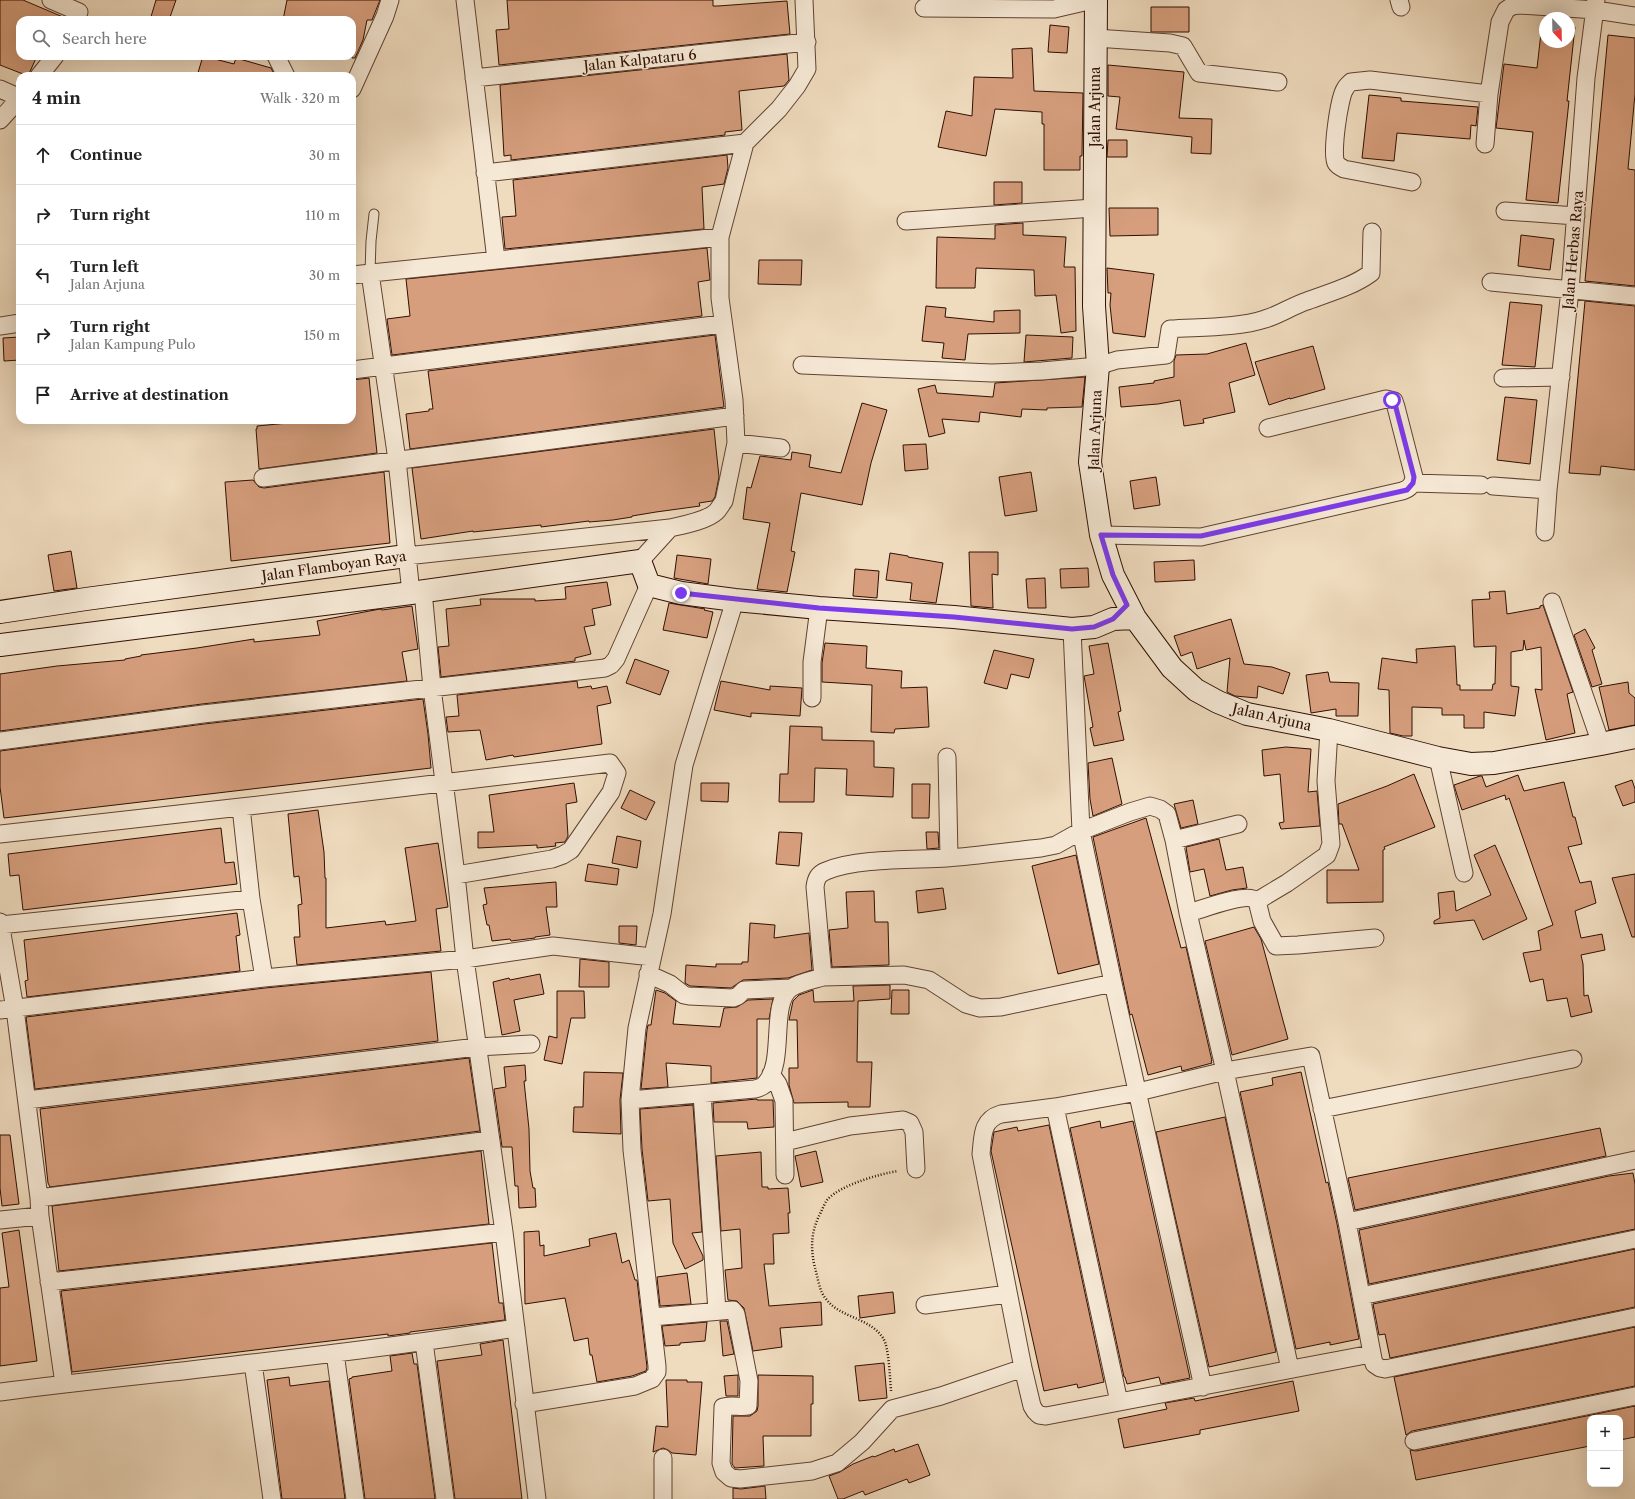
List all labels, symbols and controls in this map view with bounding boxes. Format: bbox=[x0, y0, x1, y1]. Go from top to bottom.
north arrow bbox=[1539, 12, 1575, 48]
search box bbox=[16, 16, 356, 60]
icon: search bbox=[30, 27, 52, 49]
text: Search here bbox=[62, 29, 147, 48]
street label: Jalan Kalpataru 6 bbox=[581, 45, 697, 75]
street label: Jalan Arjuna bbox=[1086, 66, 1104, 149]
text: 4 min bbox=[32, 88, 81, 108]
text: Walk · 320 m bbox=[260, 90, 340, 106]
icon: ahead bbox=[32, 144, 54, 166]
text: Continue bbox=[70, 145, 142, 164]
text: 30 m bbox=[309, 147, 340, 163]
street label: Jalan Herbas Raya bbox=[1559, 189, 1587, 312]
icon: right bbox=[32, 204, 54, 226]
text: Turn right bbox=[70, 205, 150, 224]
text: 110 m bbox=[305, 207, 340, 223]
text: Turn left bbox=[70, 257, 139, 276]
icon: left bbox=[32, 264, 54, 286]
text: 30 m bbox=[309, 267, 340, 283]
text: Jalan Arjuna bbox=[70, 276, 145, 292]
text: Turn right bbox=[70, 317, 150, 336]
icon: right bbox=[32, 324, 54, 346]
text: 150 m bbox=[304, 327, 340, 343]
text: Jalan Kampung Pulo bbox=[70, 336, 196, 352]
icon: arrive bbox=[32, 384, 54, 406]
text: Arrive at destination bbox=[70, 385, 229, 404]
street label: Jalan Arjuna bbox=[1085, 389, 1105, 473]
route start bbox=[1383, 391, 1401, 409]
street label: Jalan Flamboyan Raya bbox=[259, 547, 408, 585]
route end bbox=[672, 584, 690, 602]
street label: Jalan Arjuna bbox=[1229, 699, 1314, 735]
map controls bbox=[1587, 1415, 1623, 1487]
button: + bbox=[1587, 1415, 1623, 1451]
button: − bbox=[1587, 1451, 1623, 1487]

